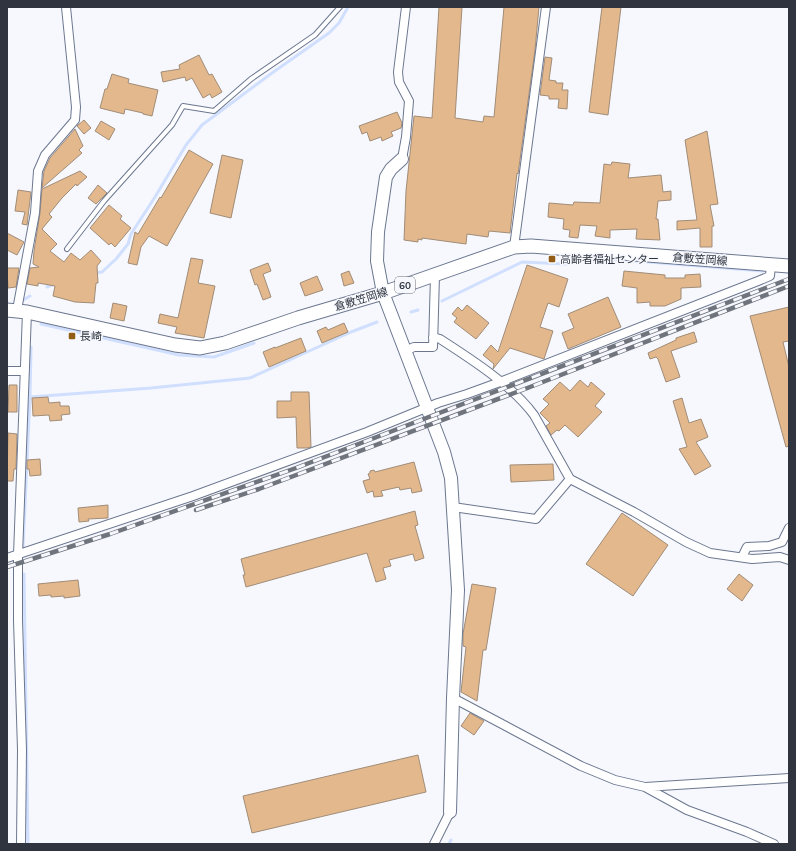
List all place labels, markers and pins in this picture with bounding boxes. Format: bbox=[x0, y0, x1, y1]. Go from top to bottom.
place label: 高齢者福祉センター bbox=[560, 252, 659, 266]
marker: 高齢者福祉センター bbox=[547, 254, 557, 264]
place label: 長崎 bbox=[80, 329, 102, 343]
marker: 長崎 bbox=[67, 331, 77, 341]

